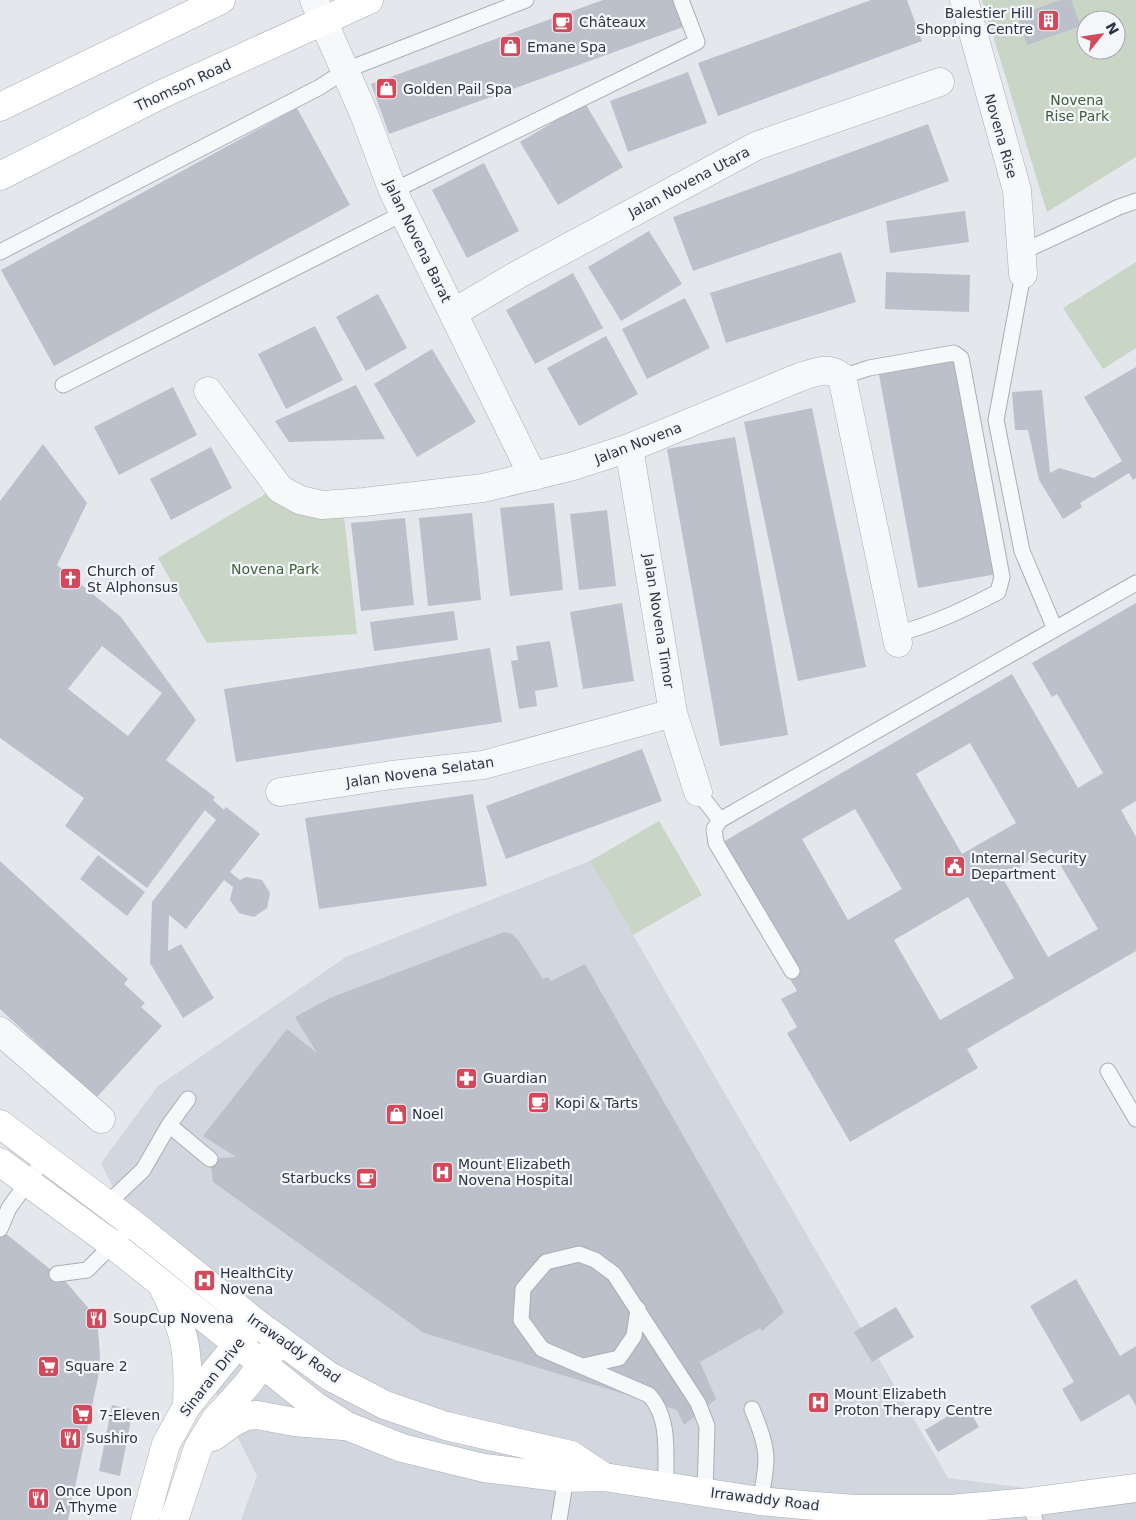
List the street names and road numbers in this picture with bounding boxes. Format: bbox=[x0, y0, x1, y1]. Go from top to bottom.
street label: Thomson Road bbox=[132, 56, 233, 115]
street label: Novena Rise bbox=[981, 92, 1021, 180]
street label: Jalan Novena Utara bbox=[625, 143, 752, 221]
street label: Jalan Novena Barat bbox=[381, 176, 455, 305]
street label: Jalan Novena bbox=[591, 419, 684, 467]
street label: Jalan Novena Timor bbox=[640, 551, 678, 690]
street label: Jalan Novena Selatan bbox=[344, 754, 495, 790]
street label: Irrawaddy Road bbox=[244, 1310, 344, 1386]
street label: Sinaran Drive bbox=[176, 1335, 248, 1419]
street label: Irrawaddy Road bbox=[710, 1484, 820, 1514]

